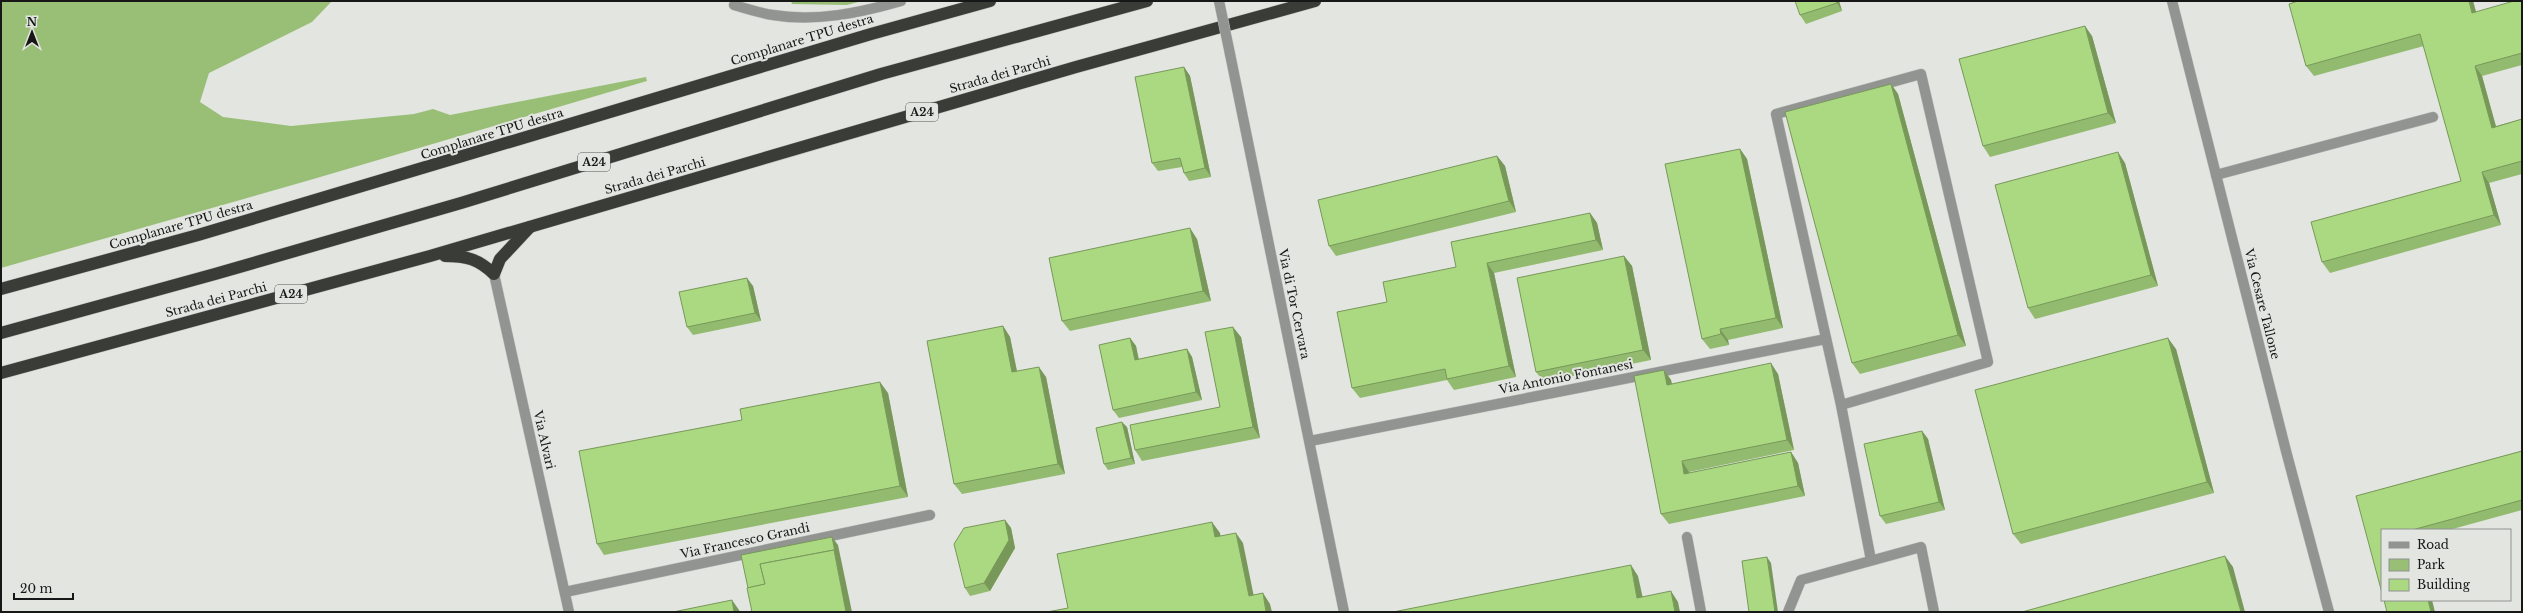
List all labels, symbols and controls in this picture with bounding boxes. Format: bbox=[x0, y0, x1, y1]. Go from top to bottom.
street label: Complanare TPU destra bbox=[729, 11, 875, 68]
north arrow bbox=[12, 12, 52, 52]
text: N bbox=[27, 15, 38, 29]
street label: Strada dei Parchi bbox=[948, 53, 1052, 96]
road number: A24 bbox=[906, 103, 938, 121]
street label: Complanare TPU destra bbox=[419, 105, 565, 162]
road number: A24 bbox=[578, 153, 610, 171]
street label: Strada dei Parchi bbox=[603, 154, 707, 197]
street label: Complanare TPU destra bbox=[107, 197, 255, 252]
street label: Via Cesare Tallone bbox=[2241, 246, 2283, 361]
street label: Via di Tor Cervara bbox=[1275, 247, 1314, 361]
street label: Strada dei Parchi bbox=[164, 279, 268, 320]
road number: A24 bbox=[275, 285, 307, 303]
street label: Via Antonio Fontanesi bbox=[1497, 356, 1634, 397]
street label: Via Alvari bbox=[530, 408, 559, 471]
street label: Via Francesco Grandi bbox=[678, 519, 811, 562]
legend bbox=[2381, 529, 2511, 601]
text: Road bbox=[2417, 537, 2449, 552]
text: Park bbox=[2417, 557, 2445, 572]
scale bar bbox=[14, 575, 73, 601]
text: Building bbox=[2417, 577, 2471, 592]
text: 20 m bbox=[20, 581, 52, 596]

